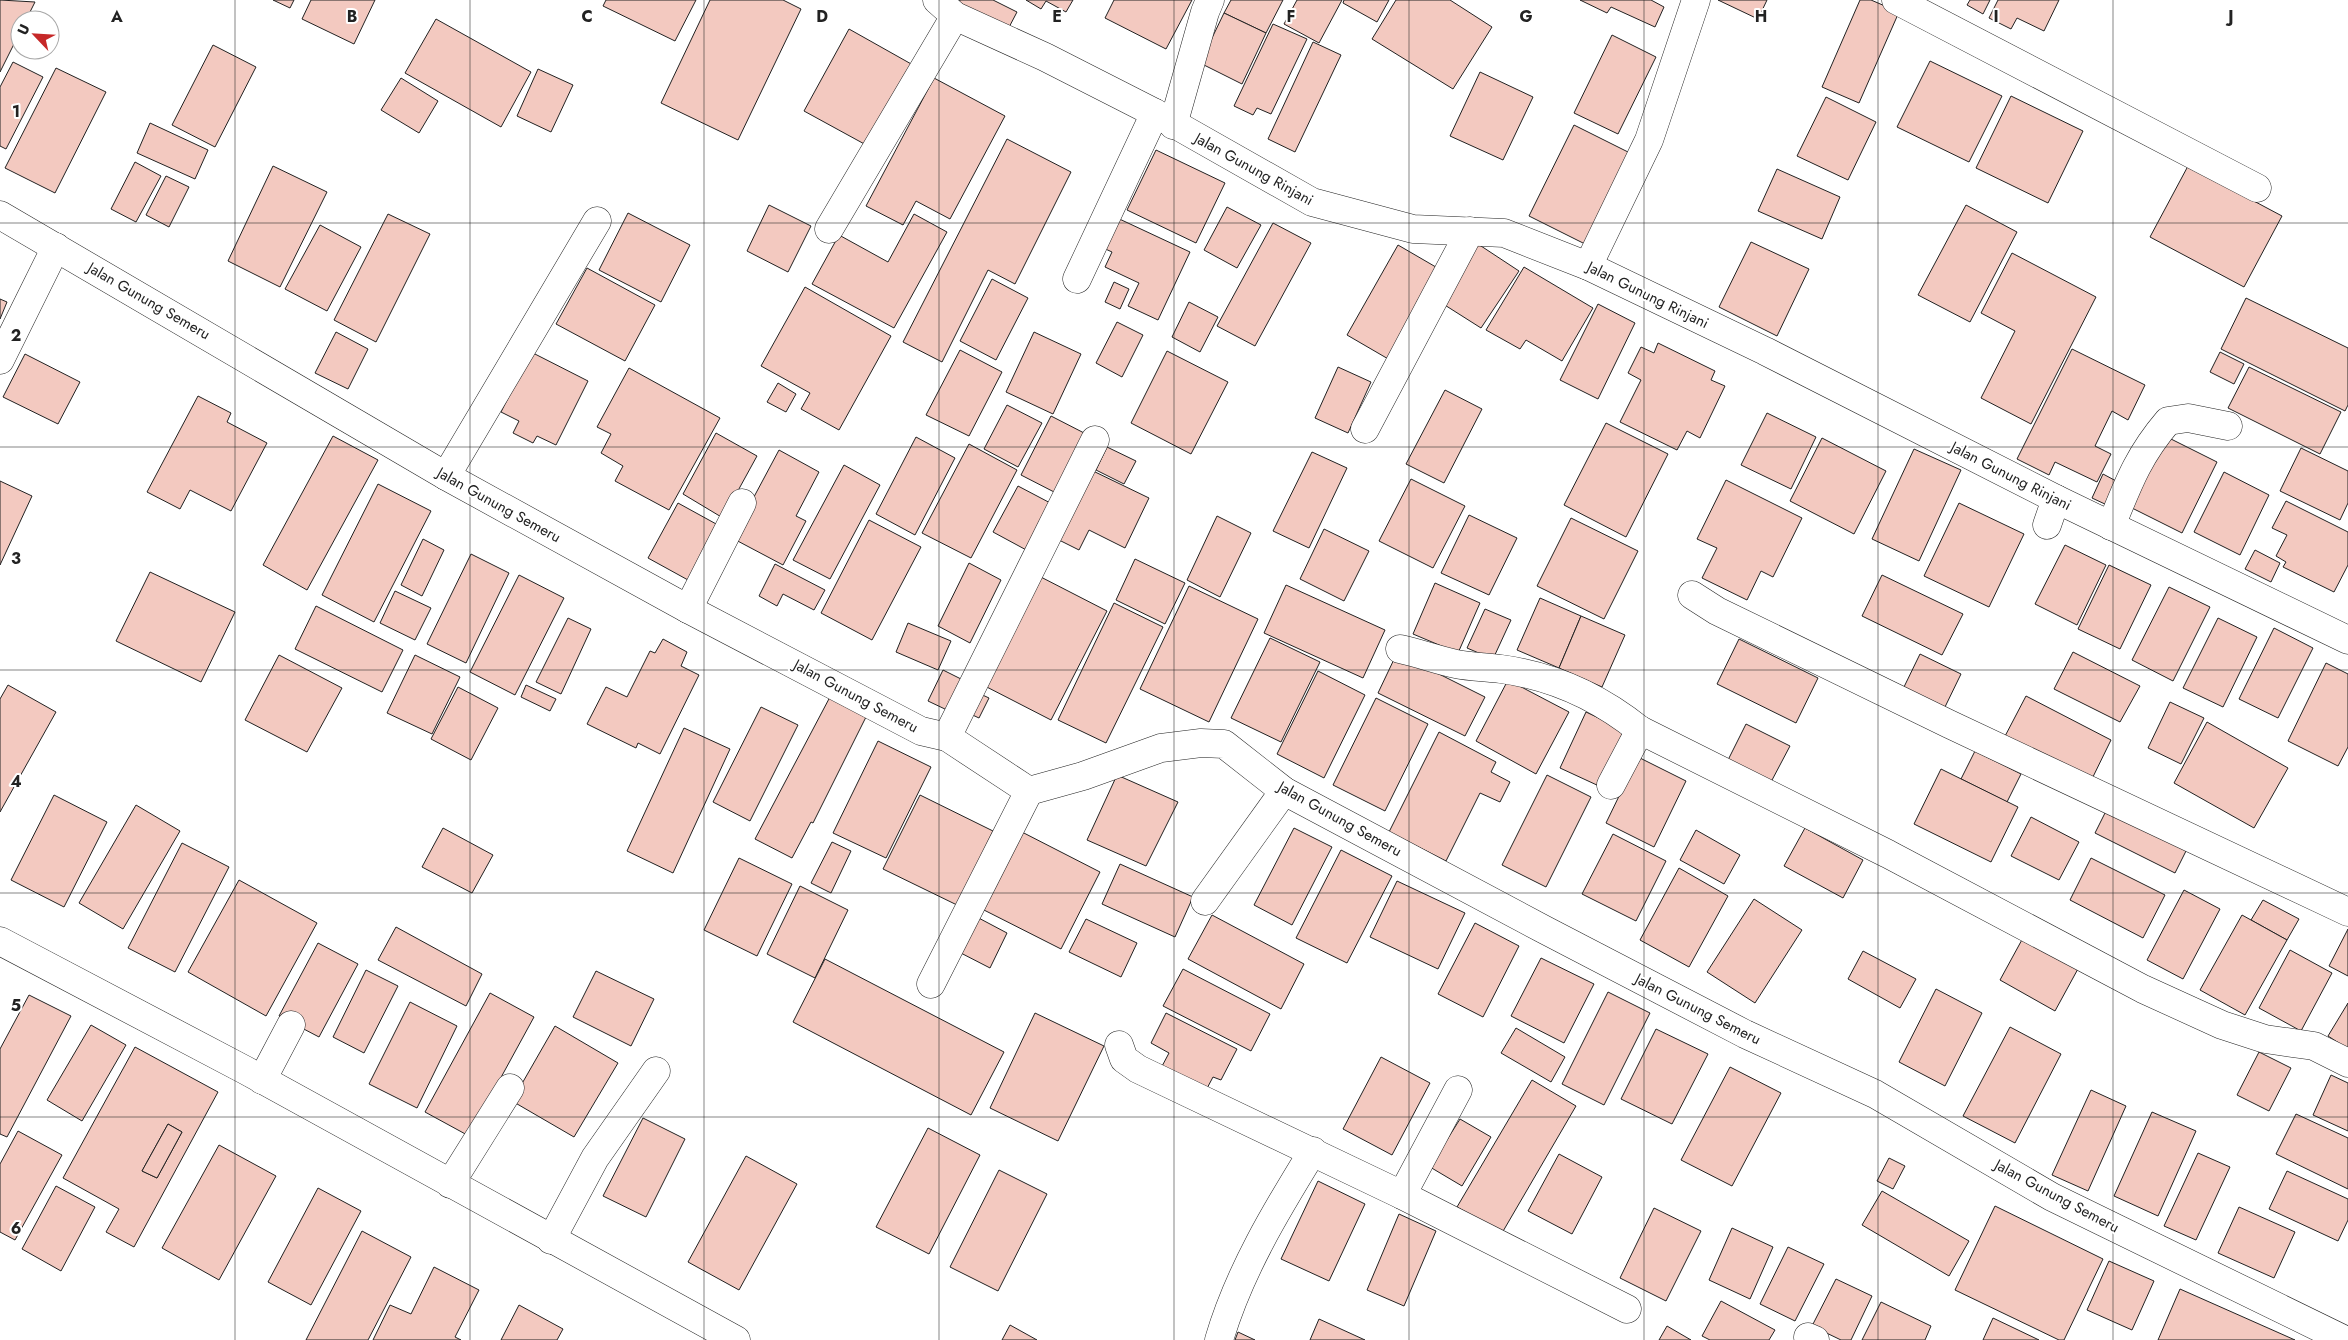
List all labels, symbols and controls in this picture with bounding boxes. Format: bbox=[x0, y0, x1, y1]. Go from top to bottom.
text: A bbox=[110, 5, 123, 28]
text: B bbox=[347, 5, 357, 28]
text: C bbox=[581, 5, 593, 28]
text: D bbox=[816, 5, 828, 28]
text: E bbox=[1052, 5, 1062, 28]
text: F bbox=[1287, 5, 1295, 28]
text: G bbox=[1519, 5, 1533, 28]
text: H bbox=[1755, 5, 1767, 28]
text: I bbox=[1993, 5, 1999, 28]
text: J bbox=[2225, 5, 2234, 28]
north arrow bbox=[10, 10, 60, 60]
text: U bbox=[12, 21, 34, 38]
text: 1 bbox=[12, 100, 20, 123]
street label: Jalan Gunung Rinjani bbox=[1189, 126, 1317, 211]
street label: Jalan Gunung Rinjani bbox=[1582, 255, 1713, 334]
street label: Jalan Gunung Semeru bbox=[82, 256, 214, 345]
text: 2 bbox=[11, 324, 21, 347]
street label: Jalan Gunung Rinjani bbox=[1945, 435, 2075, 516]
street label: Jalan Gunung Semeru bbox=[431, 461, 565, 548]
text: 3 bbox=[11, 547, 21, 570]
street label: Jalan Gunung Semeru bbox=[788, 653, 922, 738]
text: 4 bbox=[10, 770, 22, 793]
street label: Jalan Gunung Semeru bbox=[1272, 775, 1406, 862]
street label: Jalan Gunung Semeru bbox=[1630, 967, 1765, 1050]
text: 5 bbox=[11, 994, 21, 1017]
street label: Jalan Gunung Semeru bbox=[1989, 1153, 2123, 1238]
text: 6 bbox=[11, 1217, 21, 1240]

